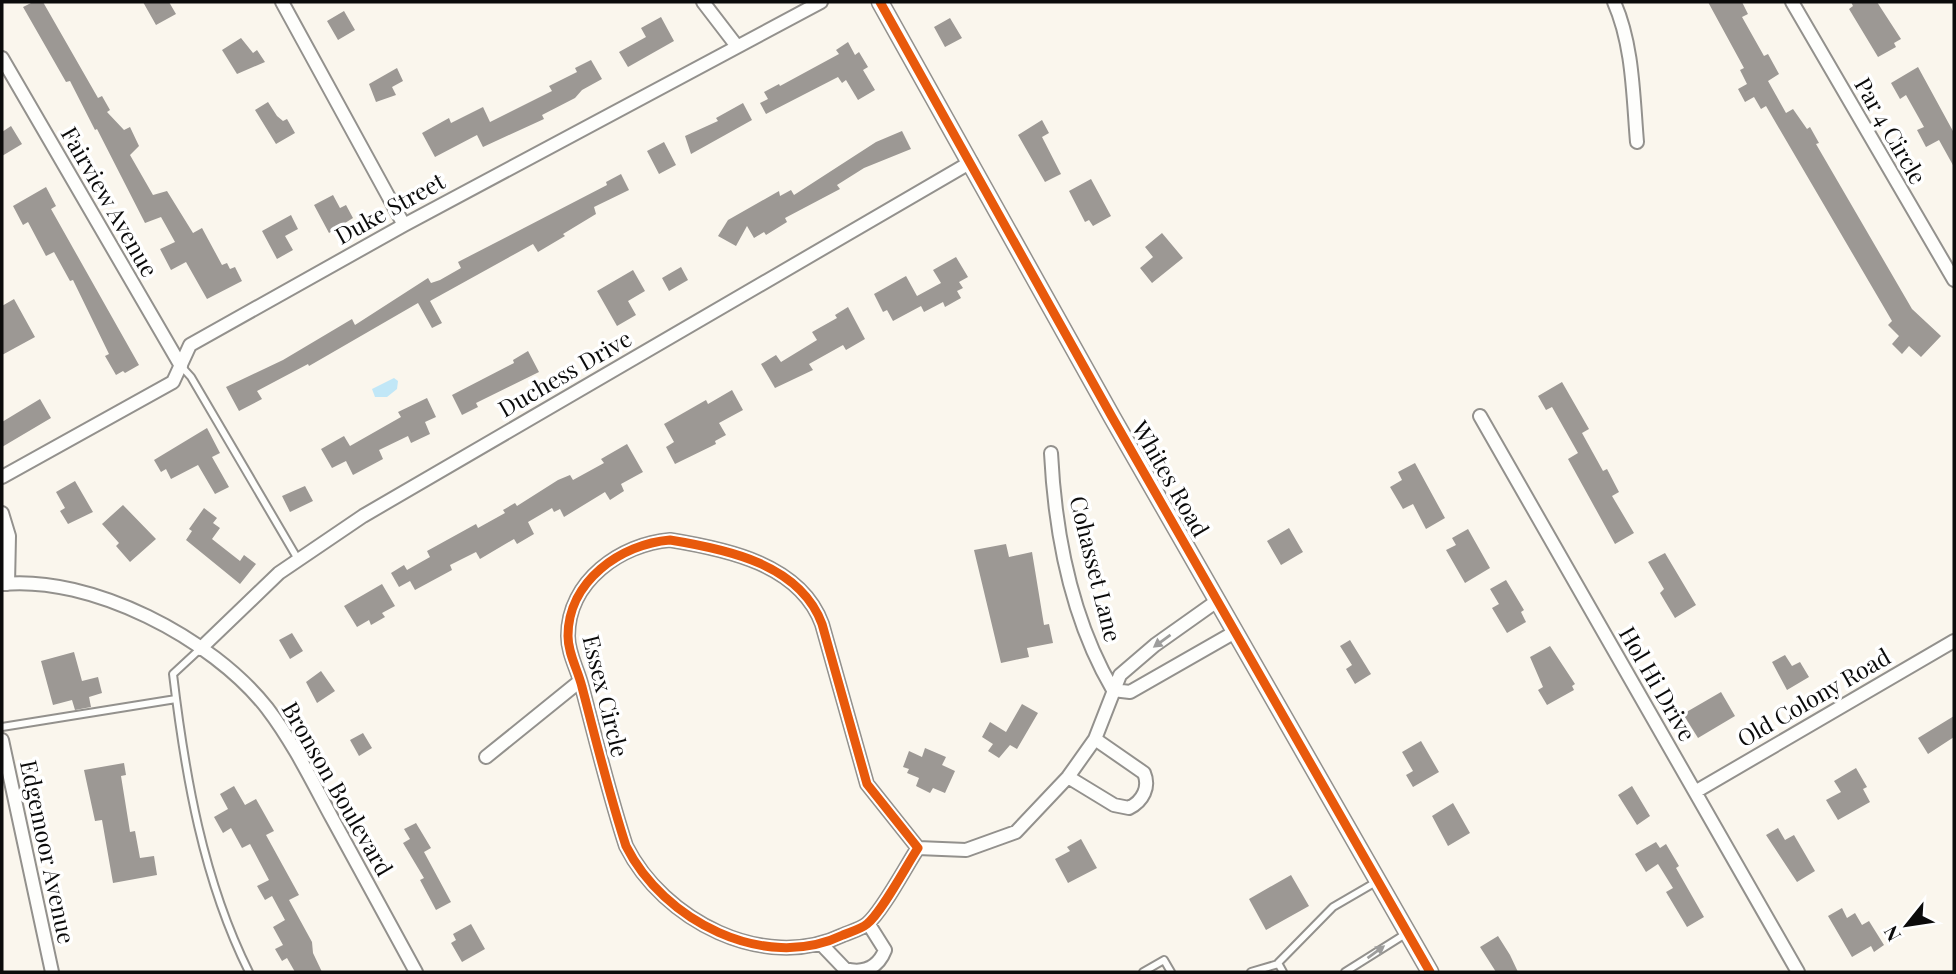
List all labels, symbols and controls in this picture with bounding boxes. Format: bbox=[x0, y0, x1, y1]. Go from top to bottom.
street label: Par 4 Circle bbox=[1848, 71, 1934, 189]
street label: Fairview Avenue bbox=[55, 120, 166, 282]
street label: Duke Street bbox=[329, 164, 451, 251]
street label: Duchess Drive bbox=[492, 322, 636, 423]
street label: Whites Road bbox=[1125, 414, 1217, 542]
street label: Cohasset Lane bbox=[1063, 493, 1130, 645]
street label: Hol Hi Drive bbox=[1613, 620, 1704, 746]
street label: Essex Circle bbox=[576, 631, 637, 760]
one-way arrow bbox=[1153, 633, 1171, 647]
street label: Old Colony Road bbox=[1731, 640, 1895, 753]
street label: Bronson Boulevard bbox=[276, 695, 401, 881]
street label: Edgemoor Avenue bbox=[14, 757, 83, 946]
north arrow bbox=[1872, 890, 1942, 960]
text: N bbox=[1877, 921, 1906, 946]
one-way arrow bbox=[1367, 946, 1385, 960]

